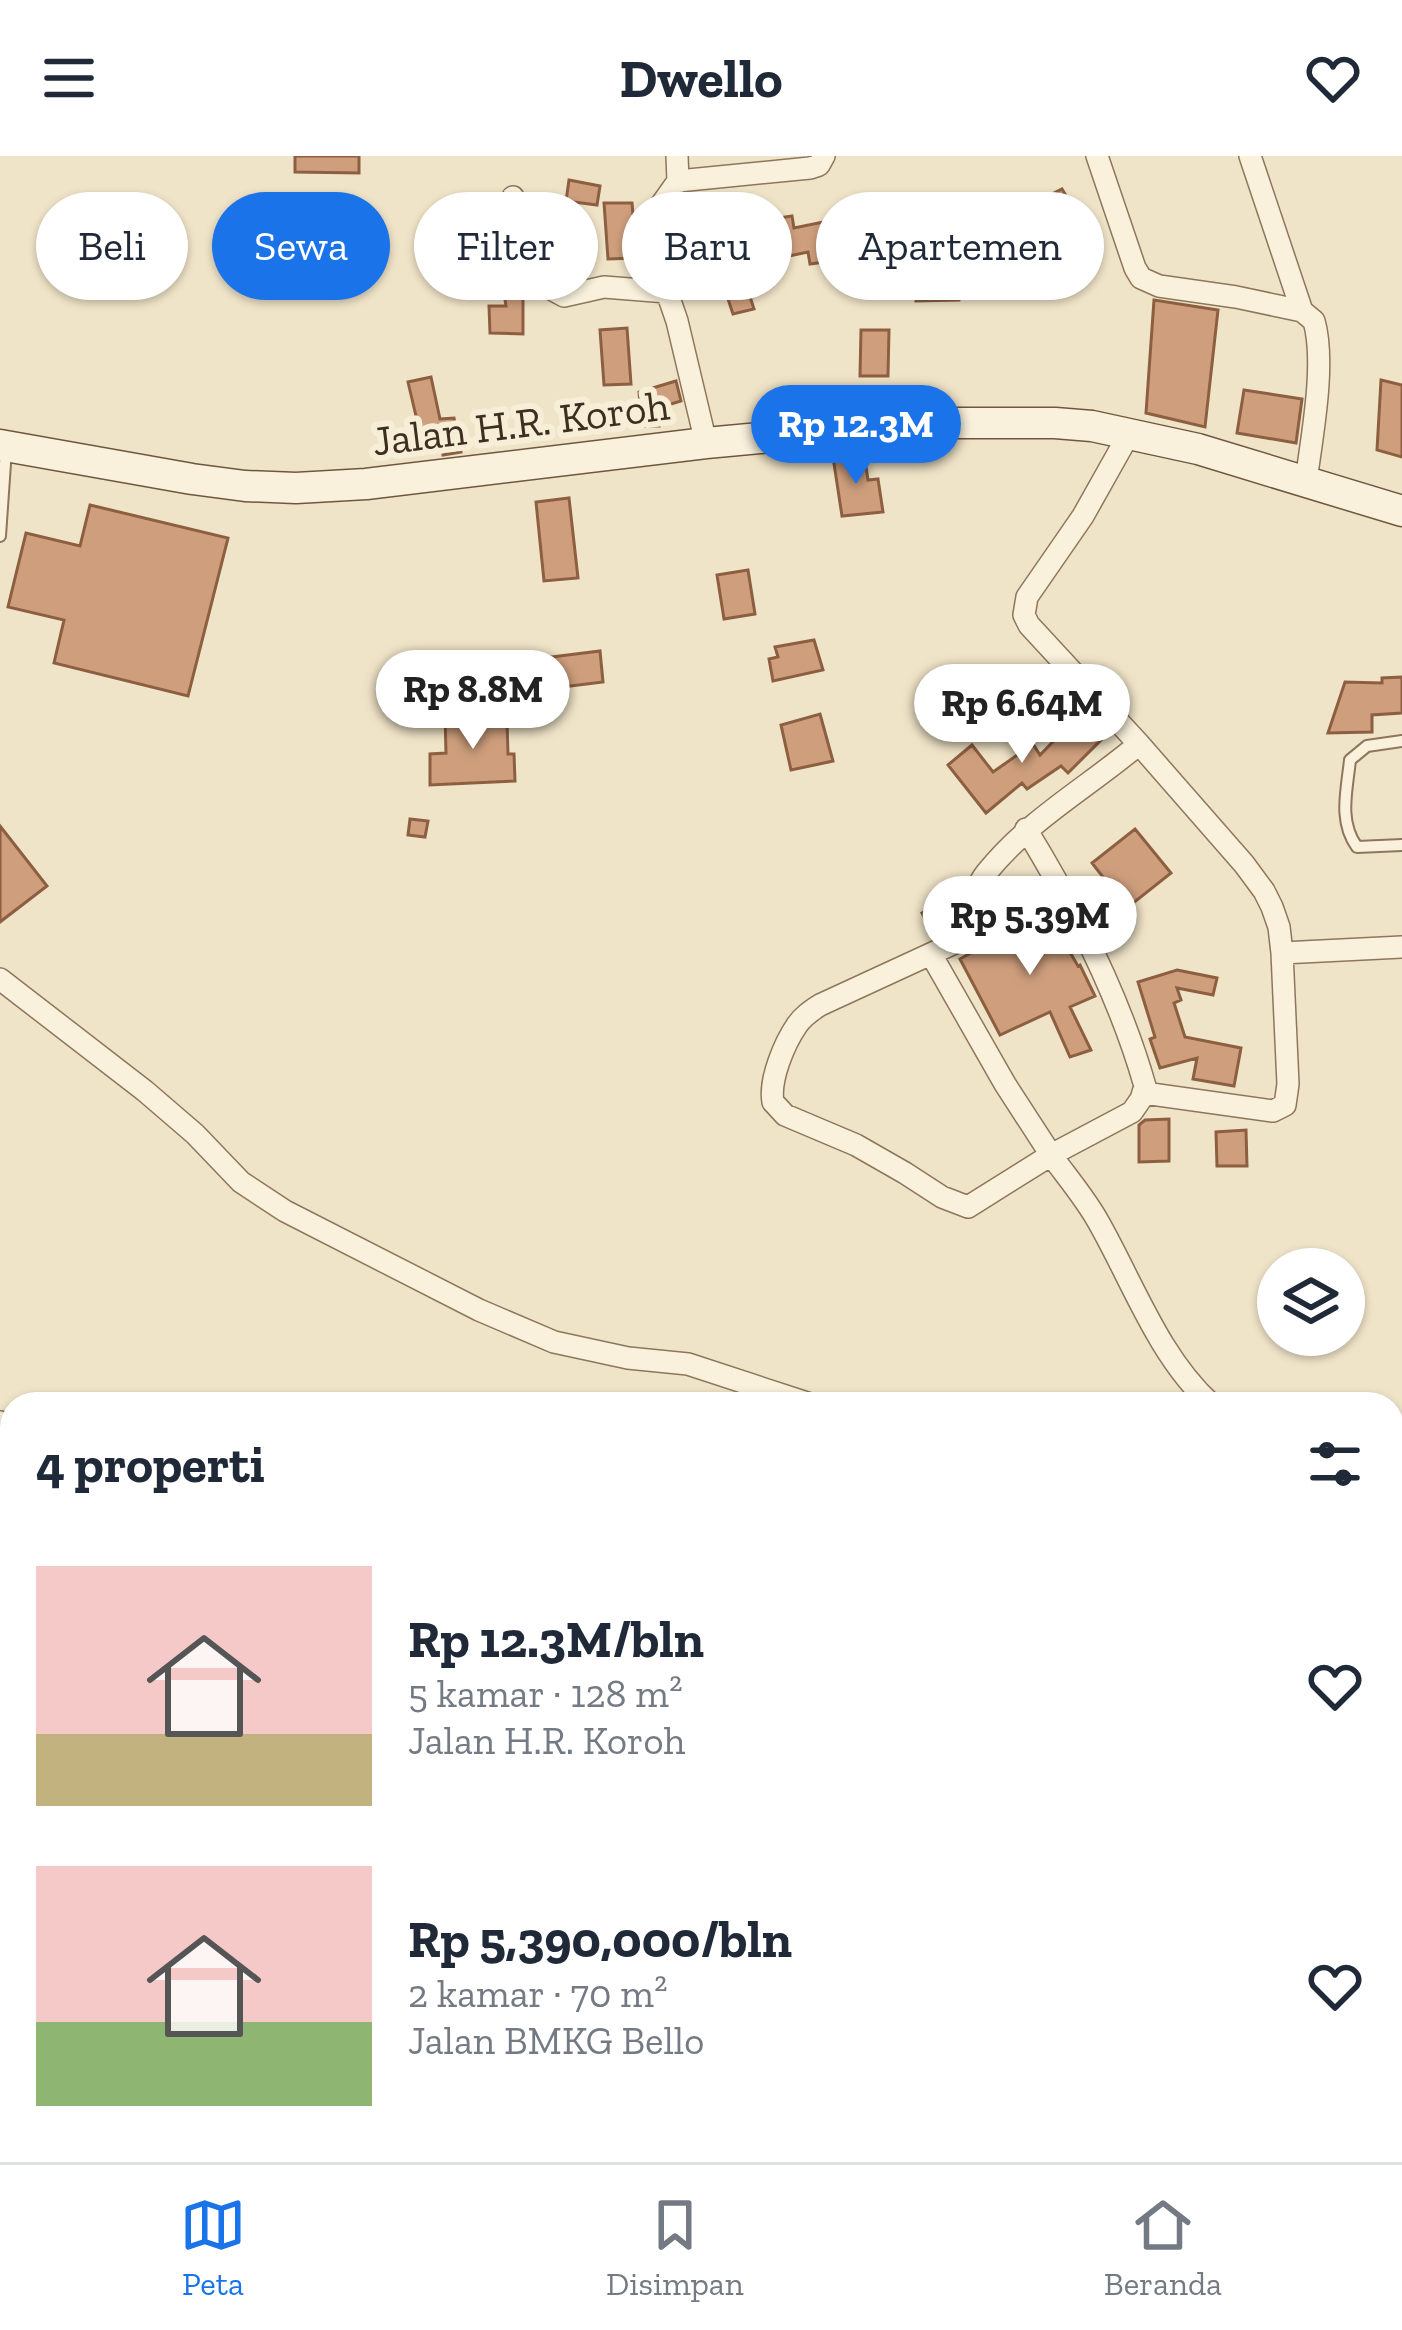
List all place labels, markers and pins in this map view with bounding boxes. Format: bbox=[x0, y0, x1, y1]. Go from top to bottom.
pin: Rp 12.3M bbox=[732, 385, 980, 487]
pin: Rp 8.8M bbox=[362, 650, 584, 752]
pin: Rp 6.64M bbox=[898, 664, 1146, 766]
pin: Rp 5.39M bbox=[906, 876, 1154, 978]

